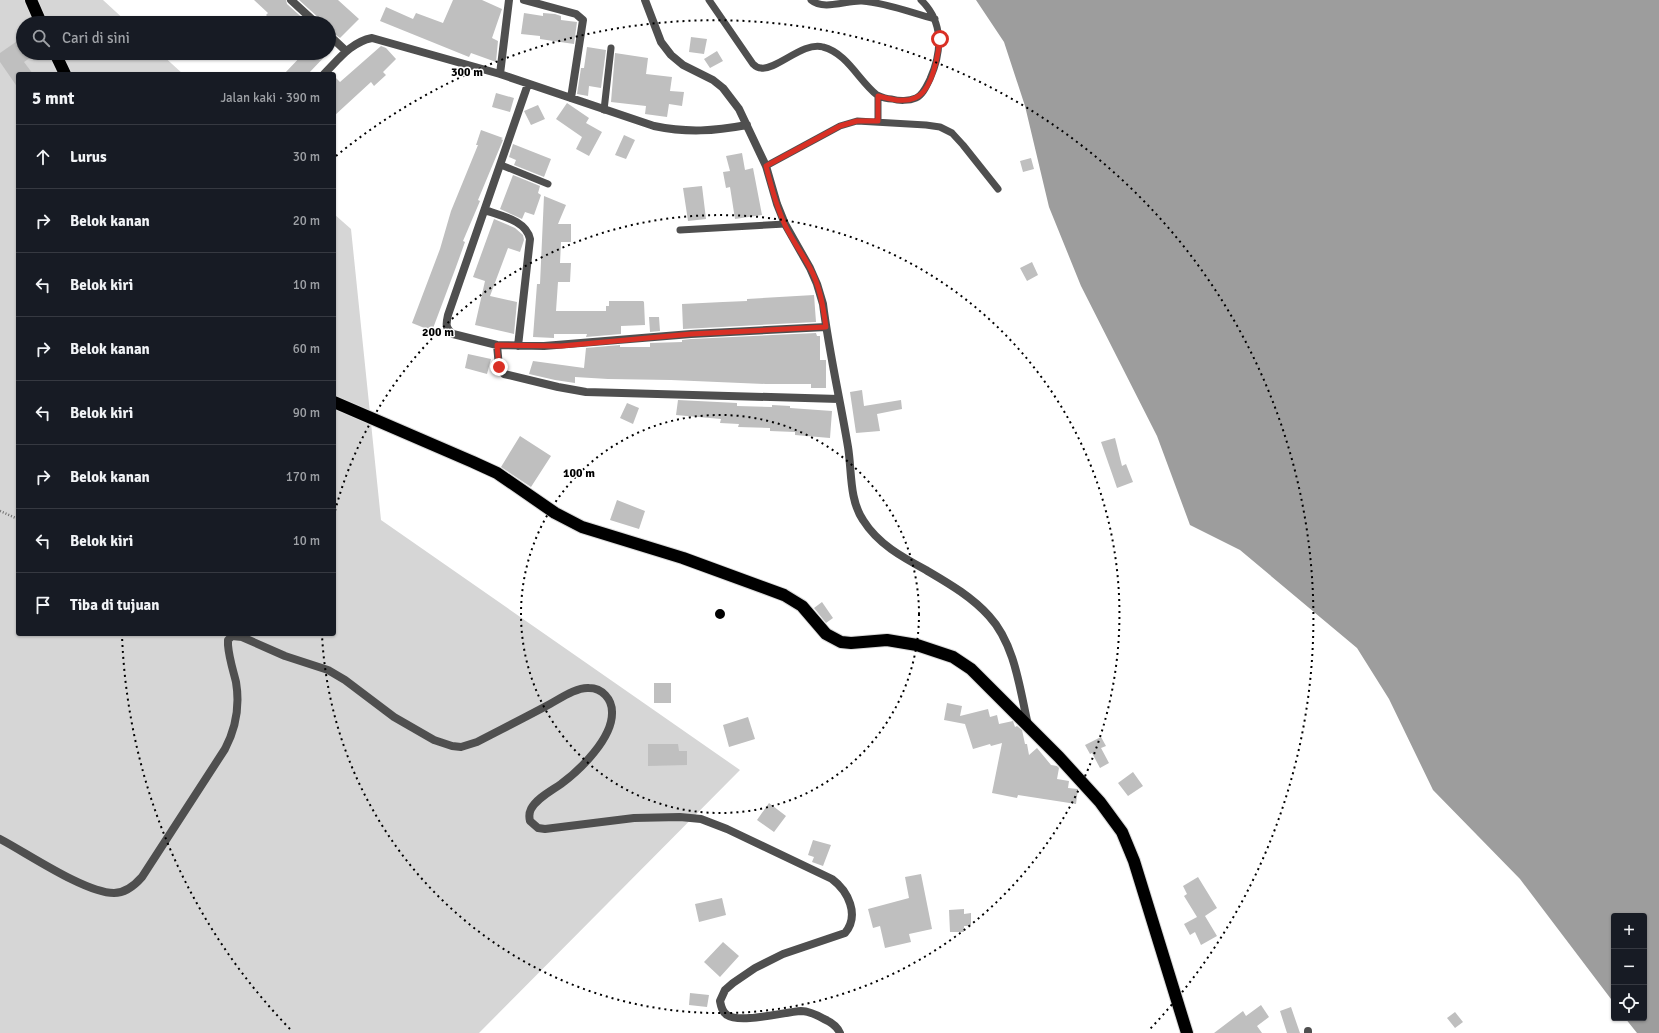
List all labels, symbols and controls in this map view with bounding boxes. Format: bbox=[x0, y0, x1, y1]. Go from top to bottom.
search box bbox=[16, 16, 336, 60]
icon: search bbox=[30, 27, 52, 49]
text: Cari di sini bbox=[62, 29, 130, 47]
route start bbox=[931, 30, 949, 48]
text: 300 m bbox=[451, 65, 483, 80]
text: 5 mnt bbox=[32, 88, 74, 109]
text: Jalan kaki · 390 m bbox=[221, 90, 320, 106]
icon: ahead bbox=[32, 146, 54, 168]
text: Lurus bbox=[70, 148, 107, 166]
text: 30 m bbox=[293, 149, 320, 165]
icon: right bbox=[32, 210, 54, 232]
text: Belok kanan bbox=[70, 212, 150, 230]
text: 20 m bbox=[293, 213, 320, 229]
icon: left bbox=[32, 274, 54, 296]
text: Belok kiri bbox=[70, 276, 133, 294]
text: 10 m bbox=[293, 277, 320, 293]
text: 200 m bbox=[422, 325, 454, 340]
icon: right bbox=[32, 338, 54, 360]
text: Belok kanan bbox=[70, 340, 150, 358]
text: 60 m bbox=[293, 341, 320, 357]
route end bbox=[490, 358, 508, 376]
icon: left bbox=[32, 402, 54, 424]
text: Belok kiri bbox=[70, 404, 133, 422]
text: 90 m bbox=[293, 405, 320, 421]
icon: right bbox=[32, 466, 54, 488]
text: 100 m bbox=[563, 466, 595, 481]
text: Belok kanan bbox=[70, 468, 150, 486]
text: 170 m bbox=[286, 469, 320, 485]
icon: left bbox=[32, 530, 54, 552]
text: Belok kiri bbox=[70, 532, 133, 550]
text: 10 m bbox=[293, 533, 320, 549]
icon: arrive bbox=[32, 594, 54, 616]
text: Tiba di tujuan bbox=[70, 596, 160, 614]
centre of rings bbox=[713, 607, 727, 621]
map controls bbox=[1611, 913, 1647, 1021]
button: + bbox=[1611, 913, 1647, 949]
button: − bbox=[1611, 949, 1647, 985]
button: locate bbox=[1611, 985, 1647, 1021]

